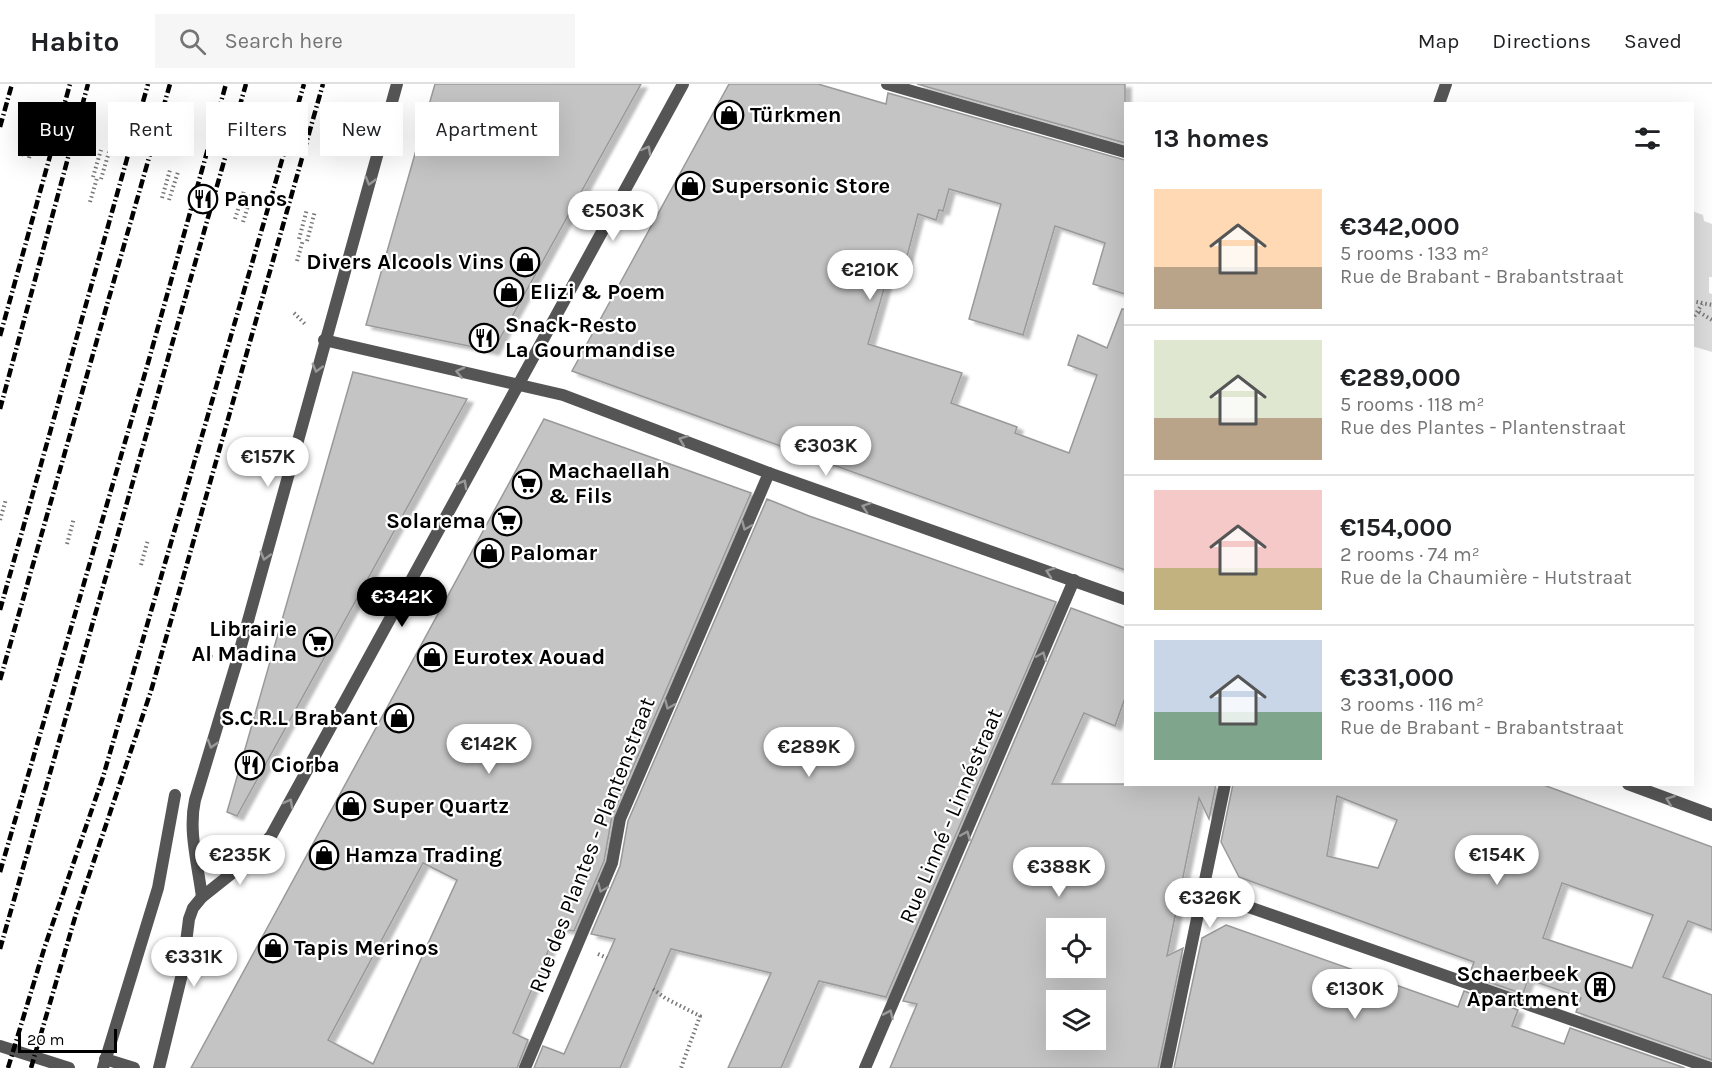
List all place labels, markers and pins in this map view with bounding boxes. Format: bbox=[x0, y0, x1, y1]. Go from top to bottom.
shop icon: Türkmen bbox=[713, 99, 745, 131]
place label: Türkmen bbox=[750, 102, 842, 128]
shop icon: Supersonic Store bbox=[674, 170, 706, 202]
place label: Supersonic Store bbox=[711, 173, 890, 199]
restaurant icon: Panos bbox=[187, 183, 219, 215]
place label: Panos bbox=[224, 186, 287, 212]
pin: €503K bbox=[571, 191, 655, 242]
shop icon: Divers Alcools Vins bbox=[509, 246, 541, 278]
place label: Divers Alcools Vins bbox=[306, 249, 504, 275]
pin: €210K bbox=[828, 250, 912, 301]
shop icon: Elizi & Poem bbox=[493, 276, 525, 308]
place label: Elizi & Poem bbox=[530, 279, 665, 305]
place label: Snack-Resto La Gourmandise bbox=[505, 312, 676, 363]
restaurant icon: Snack-Resto La Gourmandise bbox=[468, 322, 500, 354]
pin: €303K bbox=[784, 426, 868, 477]
pin: €157K bbox=[226, 437, 310, 488]
place label: Machaellah & Fils bbox=[548, 458, 670, 509]
supermarket icon: Machaellah & Fils bbox=[511, 468, 543, 500]
supermarket icon: Solarema bbox=[491, 505, 523, 537]
place label: Solarema bbox=[386, 508, 486, 534]
shop icon: Palomar bbox=[473, 537, 505, 569]
place label: Palomar bbox=[510, 540, 598, 566]
pin: €342K bbox=[360, 577, 444, 628]
place label: Librairie Al Madina bbox=[192, 616, 297, 667]
supermarket icon: Librairie Al Madina bbox=[302, 626, 334, 658]
shop icon: Eurotex Aouad bbox=[416, 641, 448, 673]
place label: Eurotex Aouad bbox=[453, 644, 605, 670]
shop icon: S.C.R.L Brabant bbox=[383, 702, 415, 734]
place label: S.C.R.L Brabant bbox=[221, 705, 378, 731]
pin: €142K bbox=[447, 724, 531, 775]
pin: €289K bbox=[767, 727, 851, 778]
restaurant icon: Ciorba bbox=[234, 749, 266, 781]
place label: Ciorba bbox=[271, 752, 340, 778]
shop icon: Super Quartz bbox=[335, 790, 367, 822]
place label: Super Quartz bbox=[372, 793, 509, 819]
pin: €235K bbox=[198, 835, 282, 886]
pin: €154K bbox=[1455, 835, 1539, 886]
shop icon: Hamza Trading bbox=[308, 839, 340, 871]
place label: Hamza Trading bbox=[345, 842, 502, 868]
pin: €388K bbox=[1017, 847, 1101, 898]
pin: €326K bbox=[1168, 878, 1252, 929]
shop icon: Tapis Merinos bbox=[257, 932, 289, 964]
place label: Tapis Merinos bbox=[294, 935, 439, 961]
pin: €331K bbox=[152, 937, 236, 988]
place label: Schaerbeek Apartment bbox=[1457, 961, 1579, 1012]
pin: €130K bbox=[1313, 969, 1397, 1020]
building icon: Schaerbeek Apartment bbox=[1584, 971, 1616, 1003]

